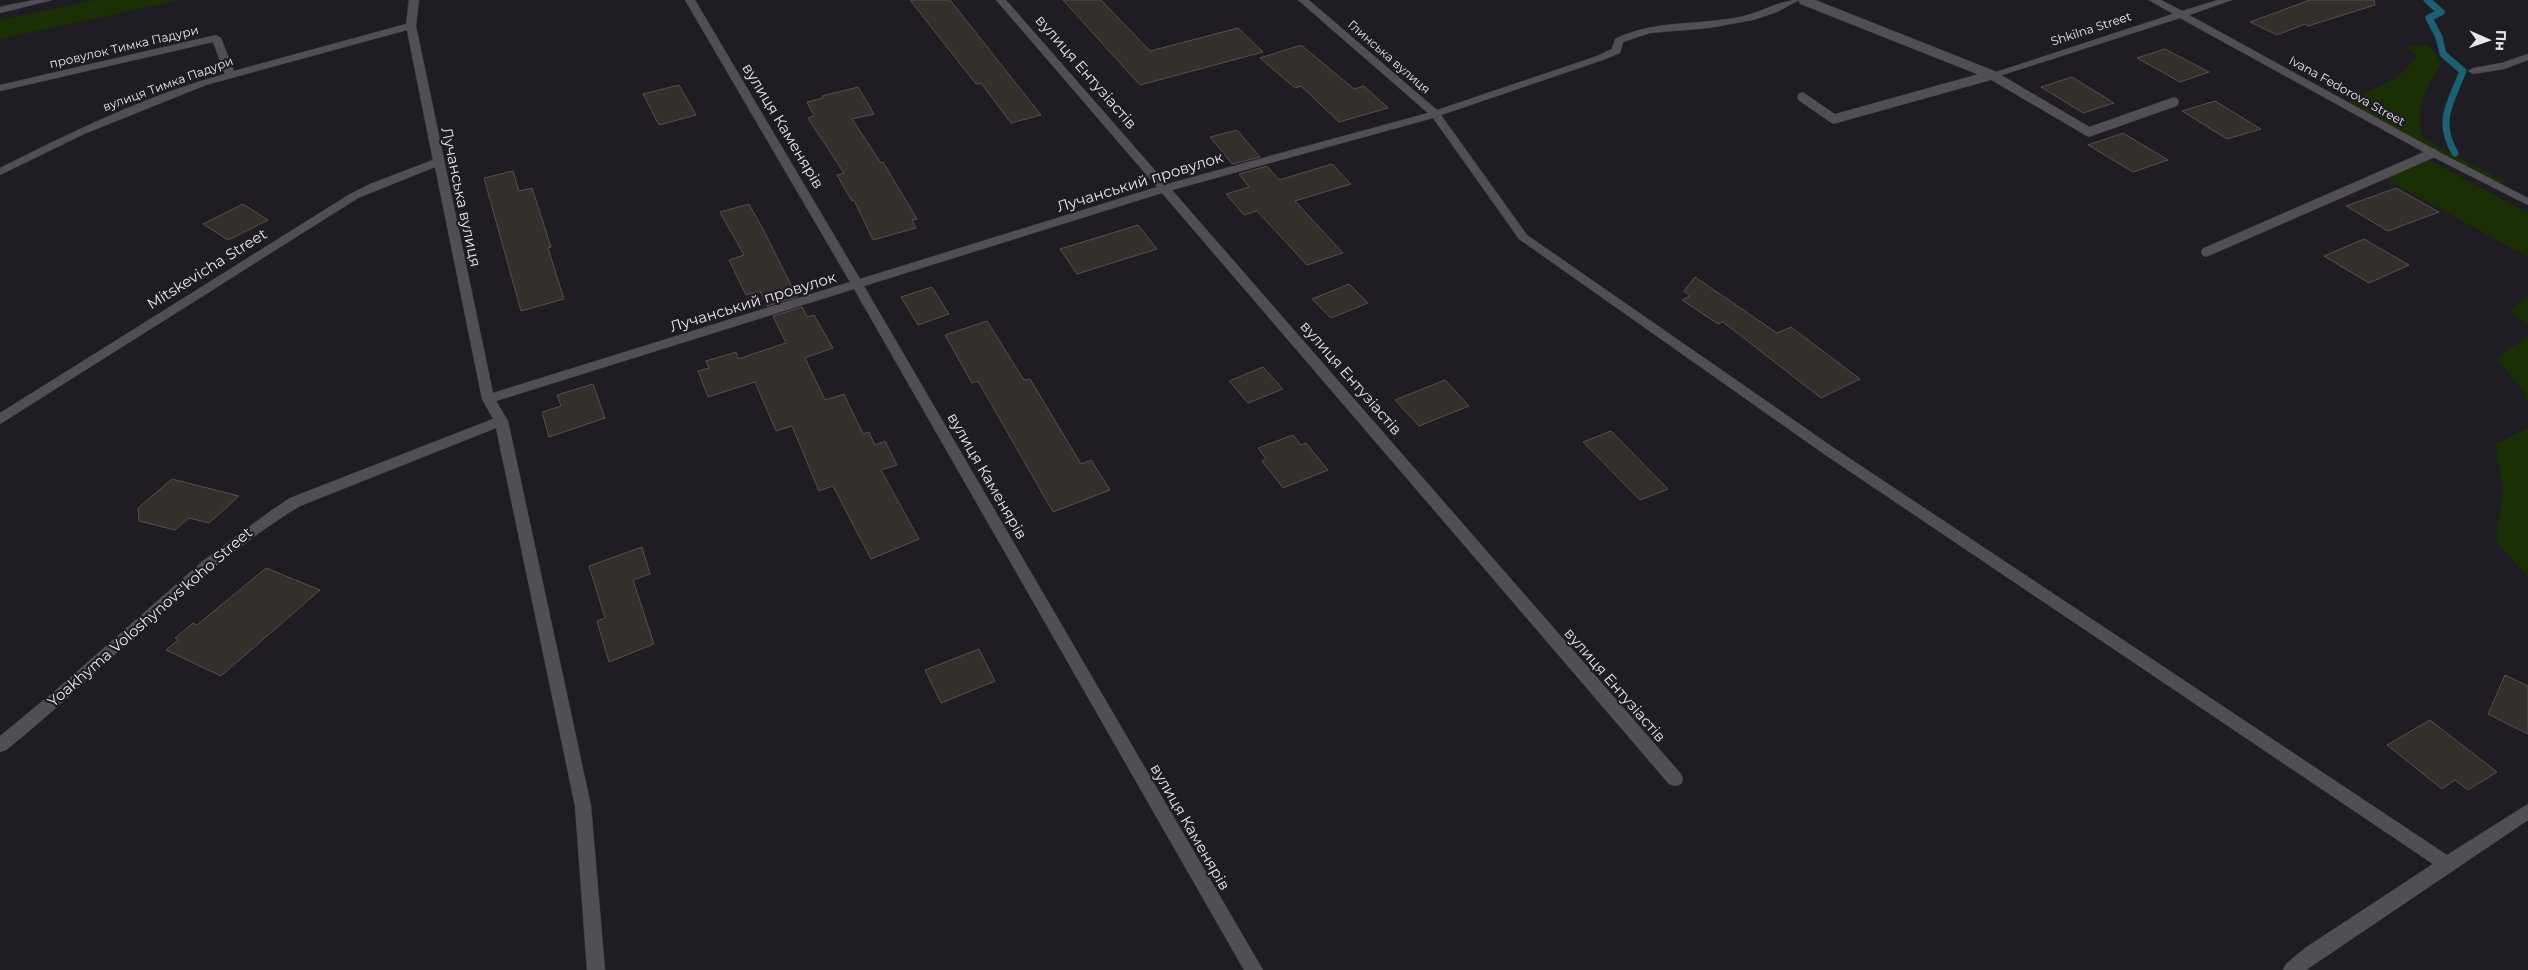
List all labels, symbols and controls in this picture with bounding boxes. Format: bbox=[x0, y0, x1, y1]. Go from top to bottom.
street label: Shkilna Street bbox=[2049, 8, 2133, 49]
street label: вулиця Ентузіастів bbox=[1032, 11, 1141, 133]
north arrow bbox=[2463, 15, 2513, 65]
street label: Глинська вулиця bbox=[1345, 17, 1434, 97]
street label: провулок Тимка Падури bbox=[48, 22, 200, 71]
text: Пн bbox=[2492, 30, 2510, 51]
street label: Ivana Fedorova Street bbox=[2287, 52, 2408, 129]
street label: вулиця Тимка Падури bbox=[101, 53, 235, 114]
street label: вулиця Каменярів bbox=[738, 60, 828, 192]
street label: Лучанська вулиця bbox=[437, 125, 486, 269]
street label: Лучанський провулок bbox=[1054, 147, 1226, 216]
street label: Mitskevicha Street bbox=[143, 224, 270, 313]
street label: Лучанський провулок bbox=[667, 267, 839, 336]
street label: вулиця Ентузіастів bbox=[1297, 317, 1406, 439]
street label: вулиця Каменярів bbox=[943, 409, 1031, 542]
street label: Yoakhyma Voloshynovs'koho Street bbox=[43, 523, 256, 711]
street label: вулиця Ентузіастів bbox=[1561, 624, 1670, 746]
street label: вулиця Каменярів bbox=[1146, 760, 1234, 893]

